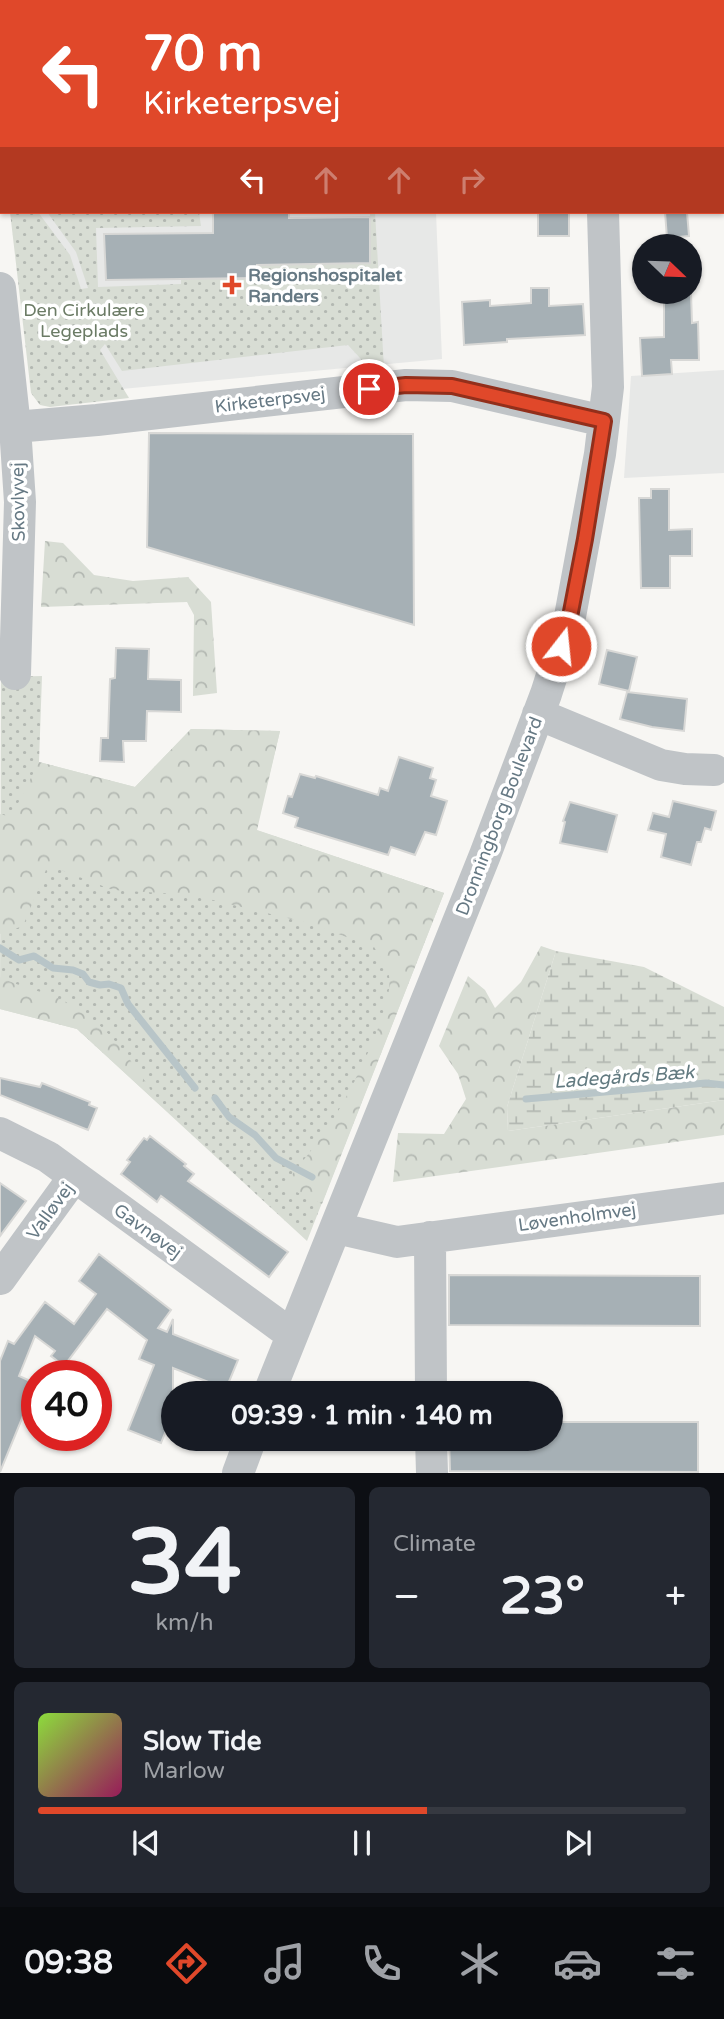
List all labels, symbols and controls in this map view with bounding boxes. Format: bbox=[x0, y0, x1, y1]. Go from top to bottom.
text: 70 m bbox=[143, 25, 262, 84]
icon: left bbox=[28, 28, 119, 119]
text: Kirketerpsvej bbox=[143, 85, 341, 123]
icon: left bbox=[234, 161, 272, 199]
icon: ahead bbox=[307, 161, 345, 199]
icon: ahead bbox=[380, 161, 418, 199]
icon: right bbox=[453, 161, 491, 199]
north arrow bbox=[632, 234, 702, 304]
map controls bbox=[632, 234, 702, 304]
place label: Regionshospitalet Randers bbox=[248, 264, 402, 307]
marker: Regionshospitalet Randers bbox=[222, 275, 242, 295]
park label: Den Cirkulære Legeplads bbox=[23, 299, 145, 342]
pin bbox=[339, 359, 399, 419]
icon: arrive bbox=[350, 370, 388, 408]
street label: Kirketerpsvej bbox=[213, 382, 327, 418]
street label: Skovlyvej bbox=[6, 462, 30, 542]
position arrow bbox=[524, 609, 598, 683]
street label: Dronningborg Boulevard bbox=[451, 714, 547, 918]
water label: Ladegårds Bæk bbox=[553, 1061, 697, 1093]
street label: Valløvej bbox=[22, 1178, 78, 1244]
street label: Løvenholmvej bbox=[517, 1198, 637, 1236]
street label: Gavnøvej bbox=[110, 1199, 186, 1263]
speed limit sign: 40 bbox=[21, 1360, 112, 1451]
text: 09:39 · 1 min · 140 m bbox=[231, 1400, 493, 1431]
text: 34 bbox=[127, 1508, 242, 1618]
text: Climate bbox=[393, 1530, 476, 1558]
text: 23° bbox=[500, 1565, 585, 1628]
text: − bbox=[393, 1574, 420, 1620]
text: + bbox=[665, 1574, 686, 1620]
text: km/h bbox=[156, 1609, 213, 1637]
text: Slow Tide bbox=[143, 1726, 261, 1757]
text: Marlow bbox=[143, 1757, 225, 1785]
icon: previous bbox=[127, 1824, 165, 1862]
icon: pause bbox=[343, 1824, 381, 1862]
icon: next bbox=[559, 1824, 597, 1862]
icon: directions bbox=[162, 1939, 211, 1988]
icon: music bbox=[260, 1939, 309, 1988]
icon: phone bbox=[357, 1939, 406, 1988]
icon: climate bbox=[455, 1939, 504, 1988]
icon: car bbox=[553, 1939, 602, 1988]
icon: filters bbox=[651, 1939, 700, 1988]
text: 09:38 bbox=[24, 1944, 113, 1982]

